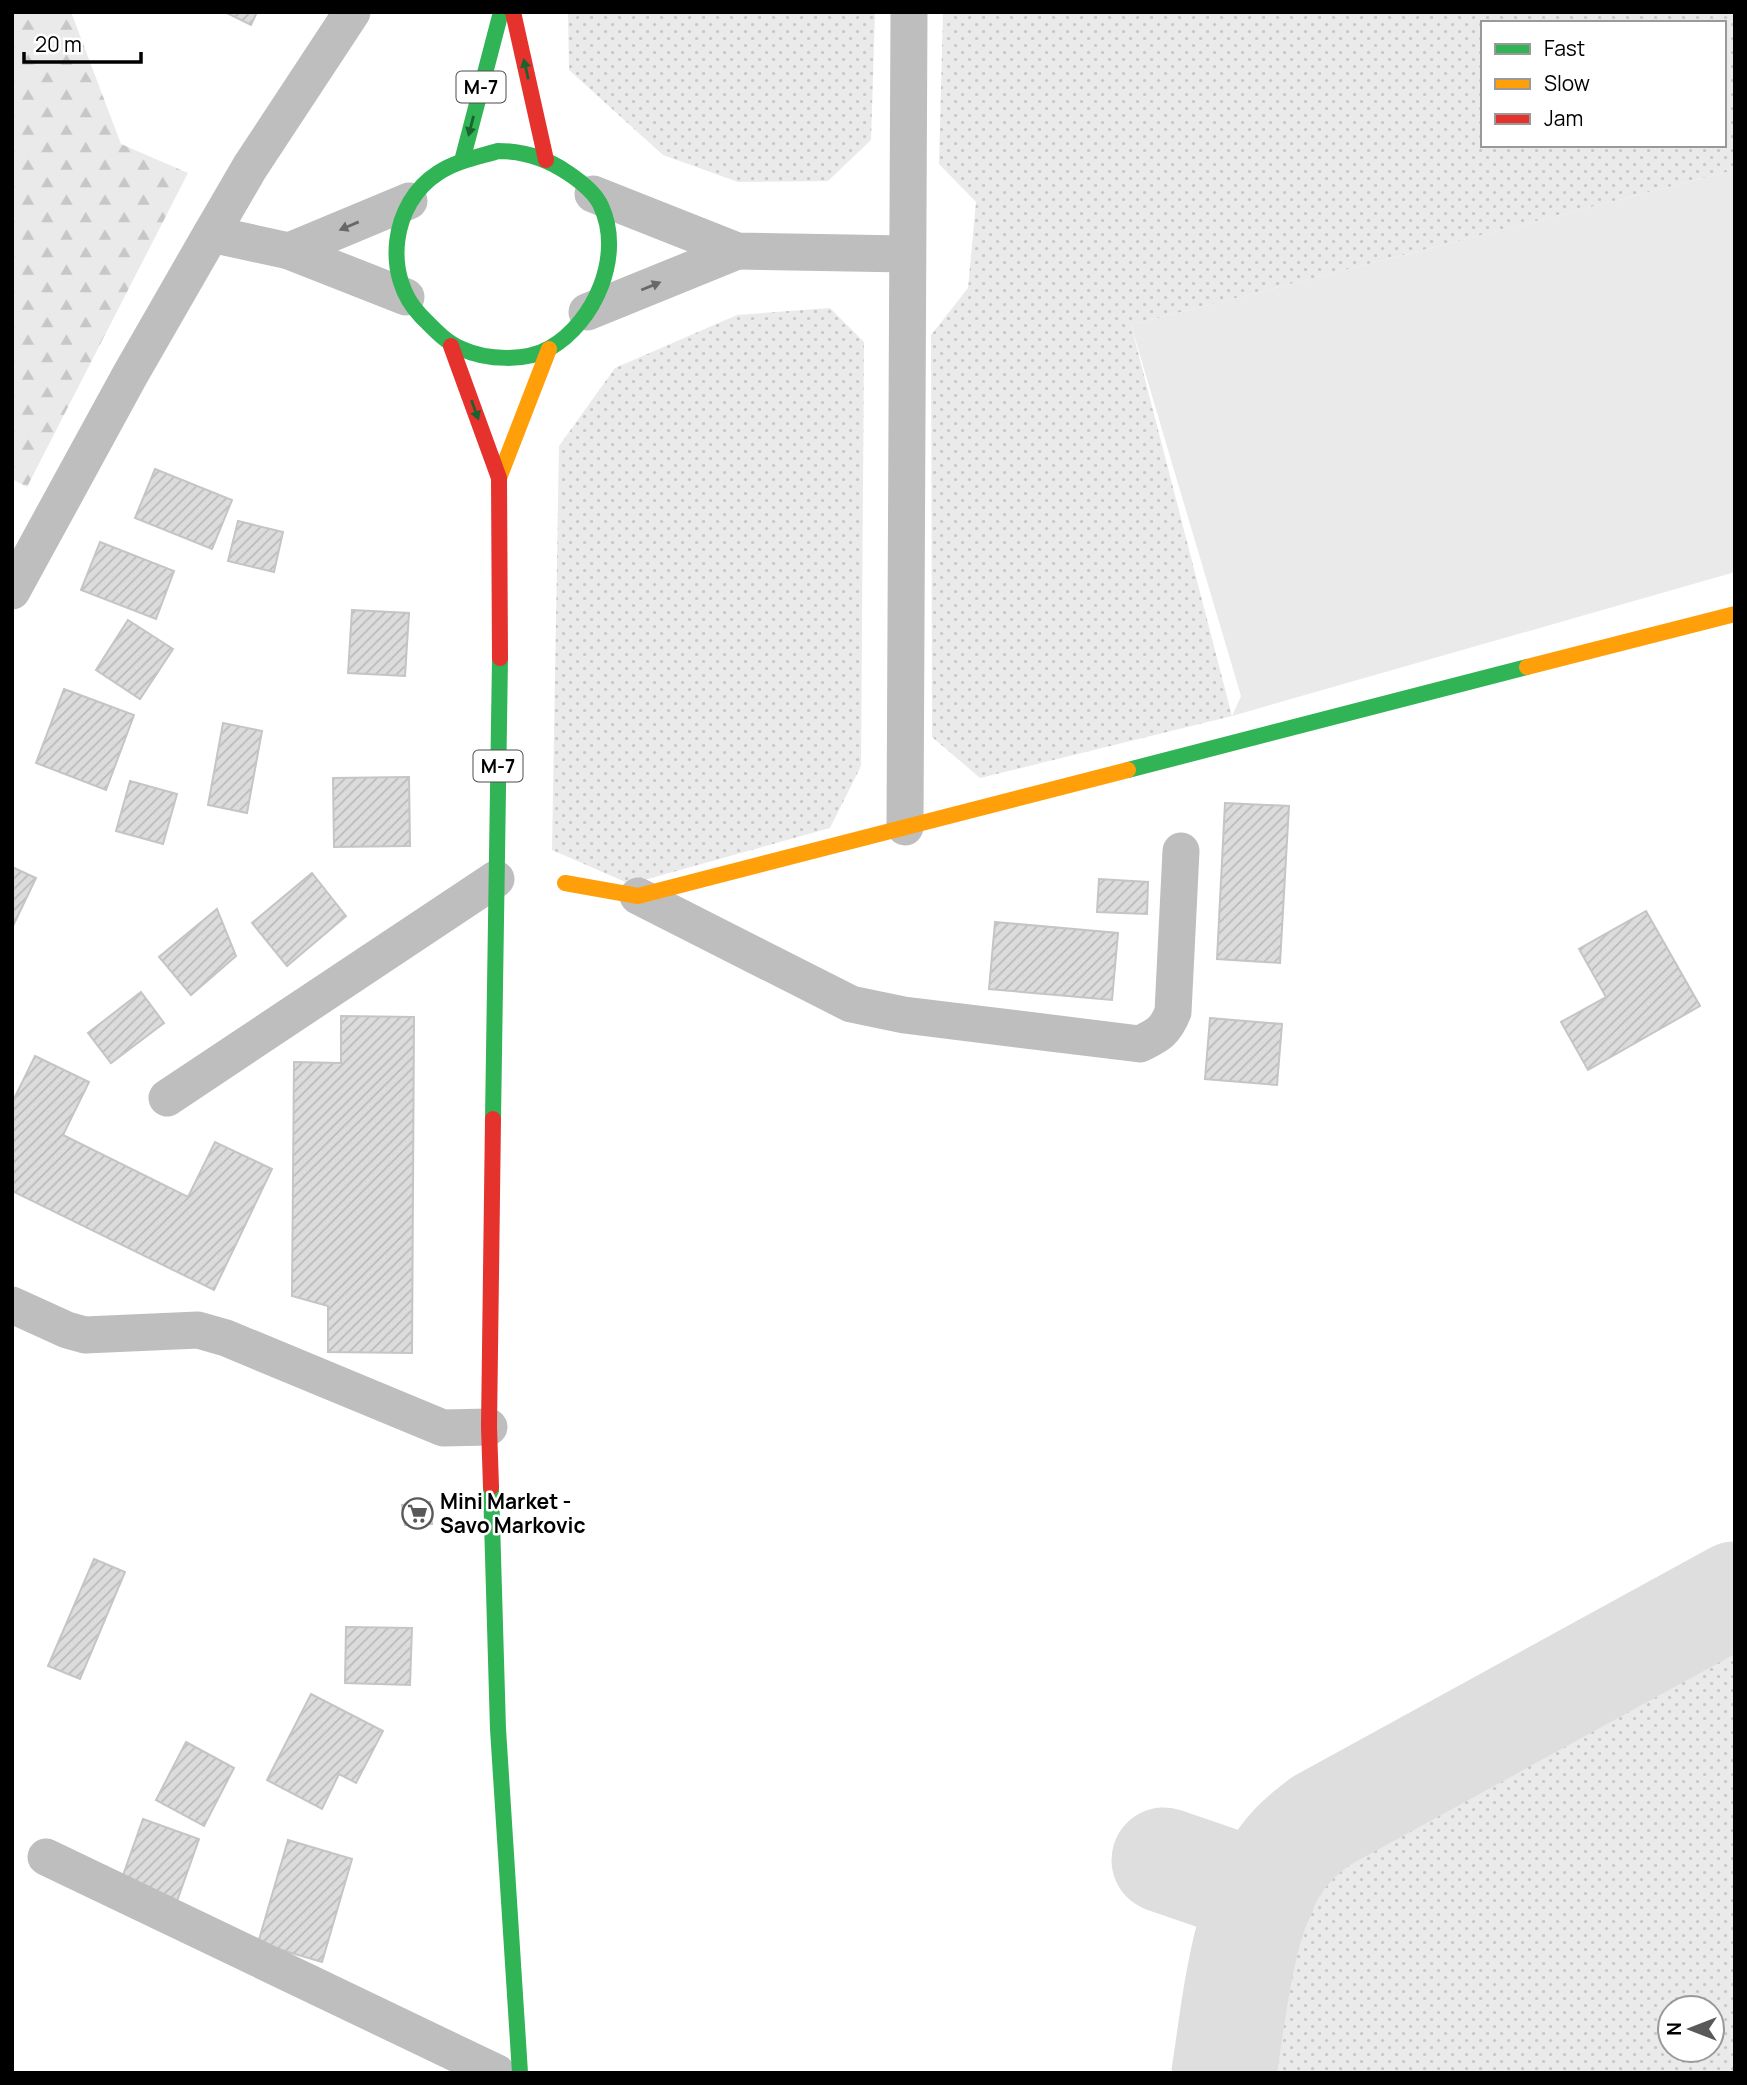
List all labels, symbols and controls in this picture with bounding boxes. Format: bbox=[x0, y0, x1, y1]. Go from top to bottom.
scale bar bbox=[24, 21, 142, 65]
legend bbox=[1481, 21, 1726, 147]
text: 20 m bbox=[35, 30, 82, 58]
text: Fast bbox=[1544, 34, 1585, 62]
one-way arrow bbox=[520, 58, 531, 80]
text: Slow bbox=[1544, 69, 1590, 97]
road number: M-7 bbox=[456, 72, 505, 102]
text: Jam bbox=[1544, 104, 1583, 132]
one-way arrow bbox=[465, 115, 476, 137]
one-way arrow bbox=[338, 221, 359, 232]
one-way arrow bbox=[640, 281, 661, 292]
one-way arrow bbox=[469, 399, 480, 420]
road number: M-7 bbox=[474, 750, 522, 782]
place label: Mini Market - Savo Markovic bbox=[440, 1487, 586, 1539]
supermarket icon: Mini Market - Savo Markovic bbox=[400, 1497, 434, 1531]
north arrow bbox=[1656, 1994, 1726, 2064]
text: N bbox=[1661, 2022, 1687, 2036]

